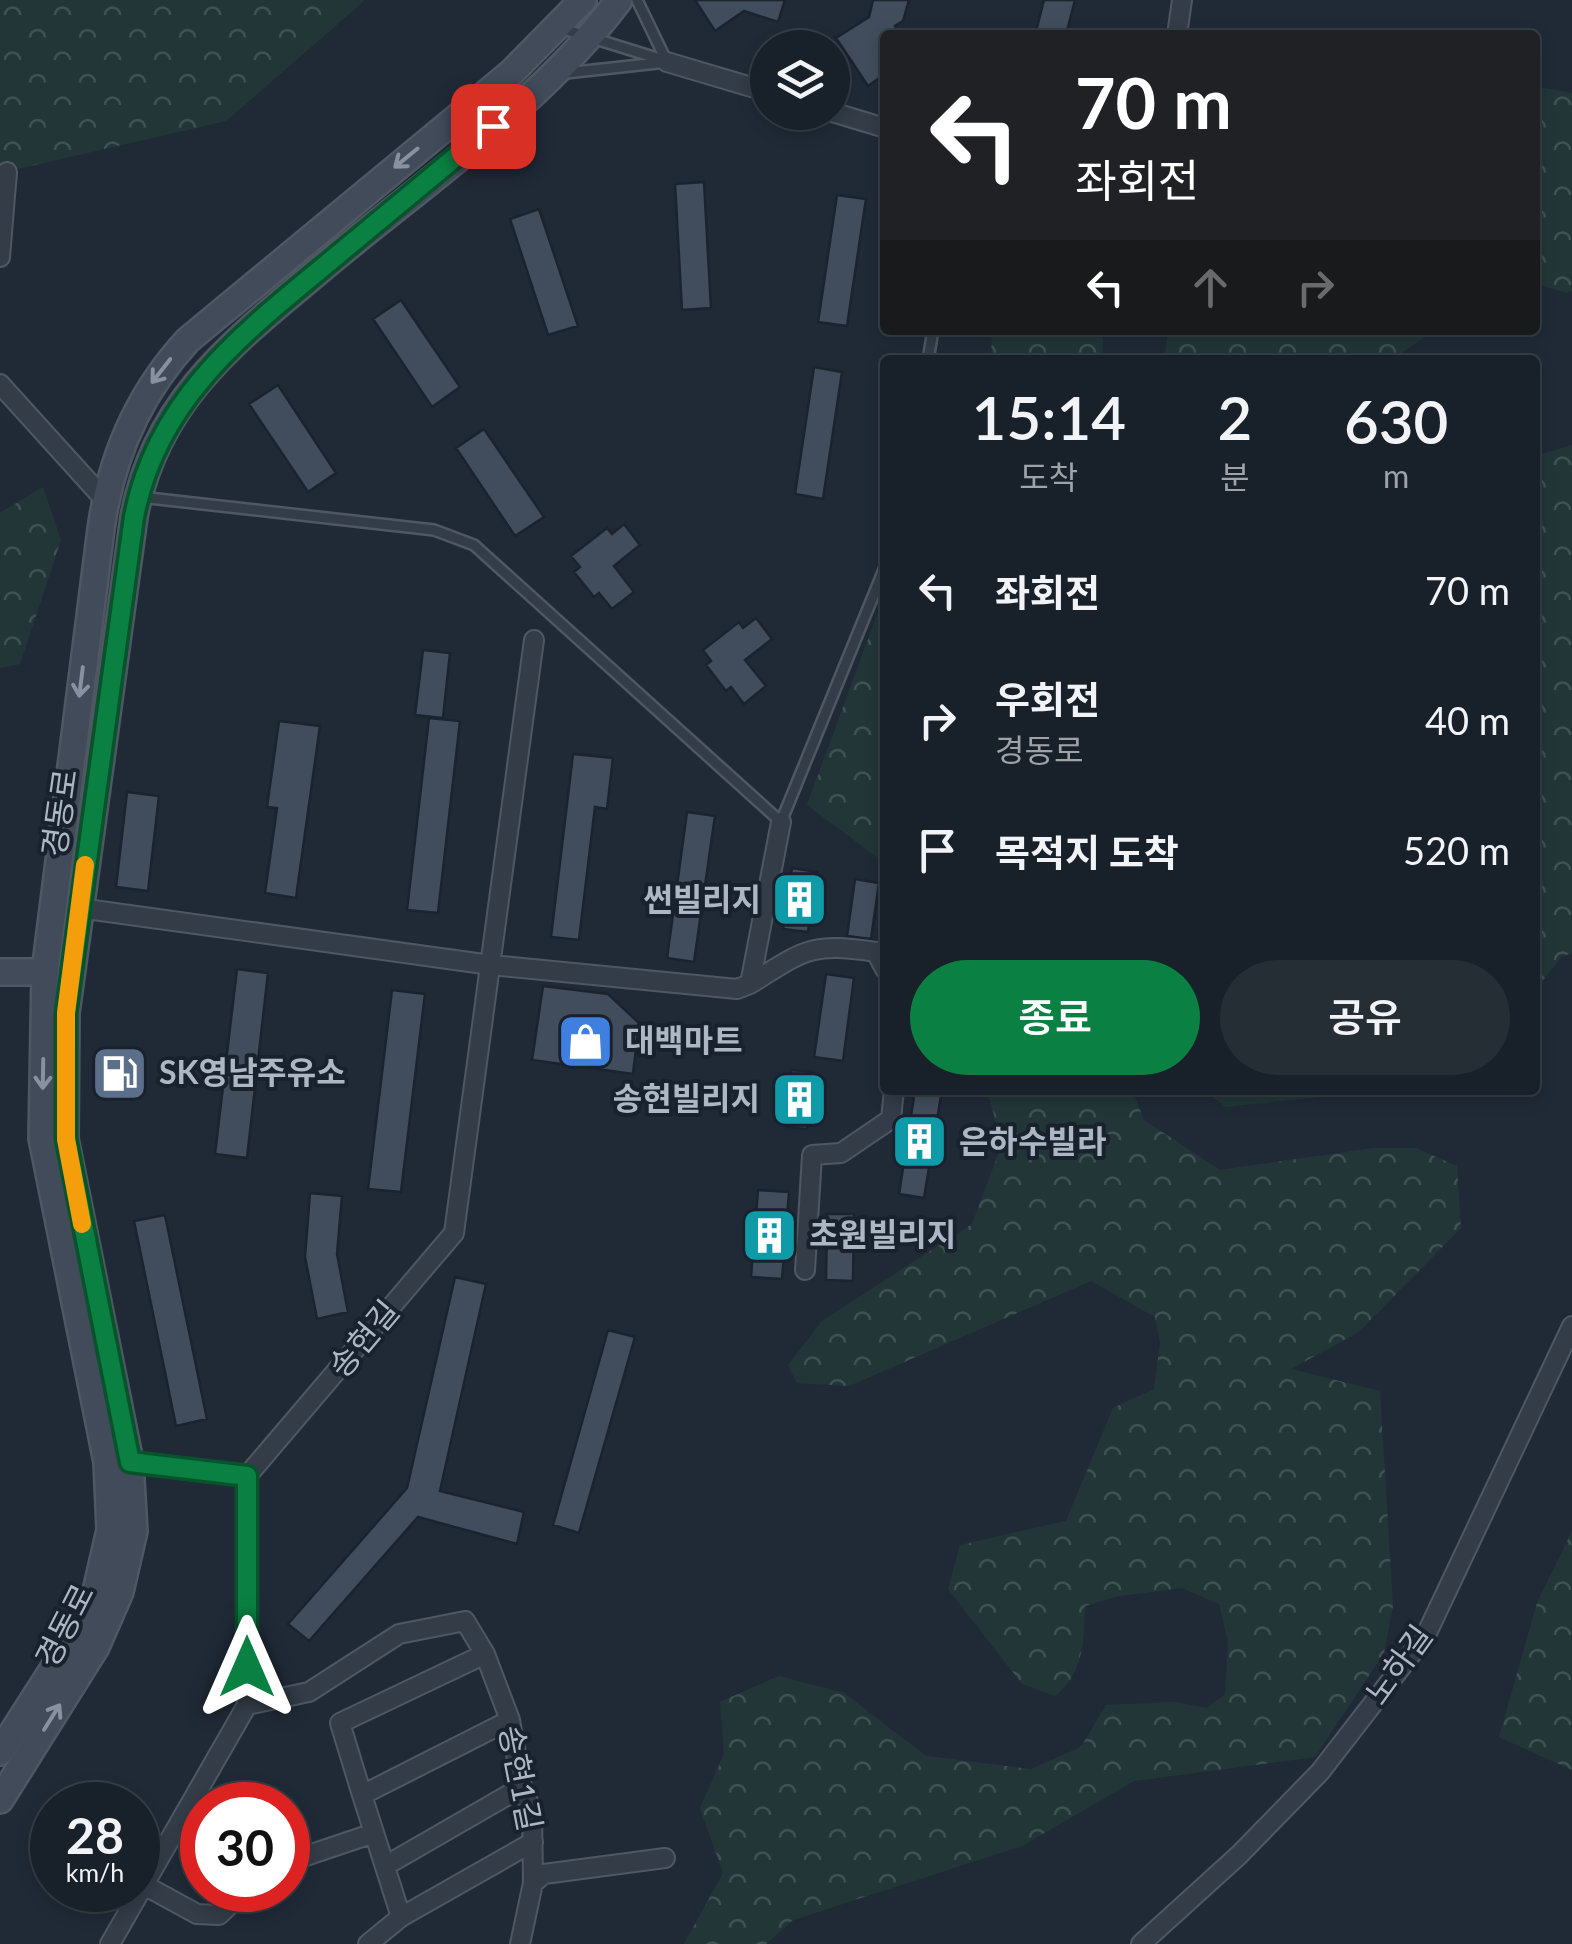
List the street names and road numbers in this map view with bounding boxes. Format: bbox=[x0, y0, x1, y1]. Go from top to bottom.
street label: 경동로 bbox=[33, 766, 84, 859]
street label: 송현길 bbox=[320, 1292, 406, 1384]
street label: 경동로 bbox=[26, 1577, 101, 1674]
street label: 노하길 bbox=[1356, 1617, 1440, 1711]
street label: 송현1길 bbox=[492, 1722, 551, 1834]

